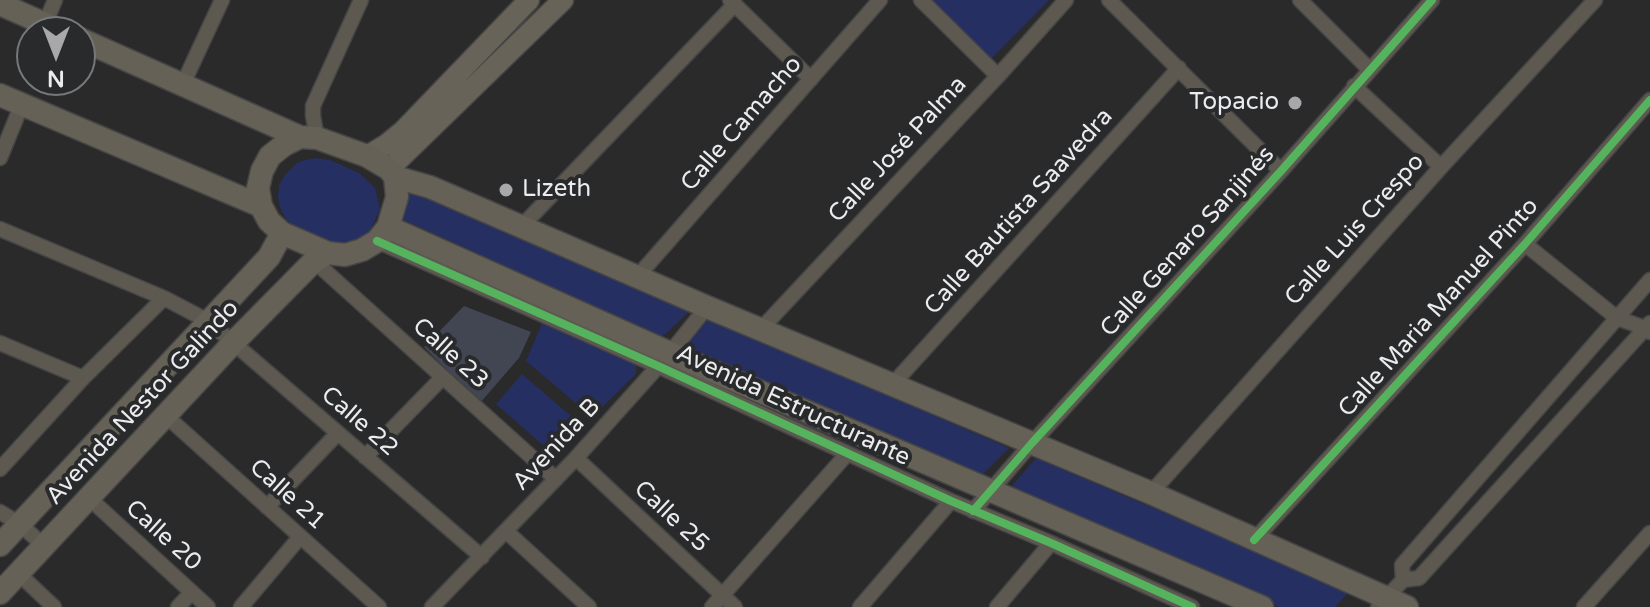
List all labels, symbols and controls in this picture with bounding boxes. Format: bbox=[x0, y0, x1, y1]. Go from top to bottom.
north arrow bbox=[16, 16, 96, 96]
street label: Calle Camacho bbox=[675, 51, 809, 197]
text: N bbox=[47, 65, 65, 91]
street label: Calle José Palma bbox=[823, 71, 973, 229]
place label: Topacio bbox=[1189, 89, 1279, 117]
marker: Topacio bbox=[1286, 94, 1304, 112]
street label: Calle Bautista Saavedra bbox=[919, 103, 1119, 321]
street label: Calle Genaro Sanjinés bbox=[1095, 141, 1281, 343]
street label: Calle Luis Crespo bbox=[1279, 148, 1431, 312]
place label: Lizeth bbox=[522, 176, 591, 204]
marker: Lizeth bbox=[497, 181, 515, 199]
street label: Calle Maria Manuel Pinto bbox=[1333, 192, 1545, 424]
street label: Avenida Nestor Galindo bbox=[41, 295, 245, 511]
street label: Calle 23 bbox=[406, 312, 494, 396]
street label: Avenida Estructurante bbox=[672, 339, 914, 473]
street label: Calle 22 bbox=[315, 381, 403, 463]
street label: Avenida B bbox=[507, 393, 607, 497]
street label: Calle 21 bbox=[243, 453, 331, 537]
street label: Calle 25 bbox=[628, 475, 714, 559]
street label: Calle 20 bbox=[119, 494, 207, 578]

